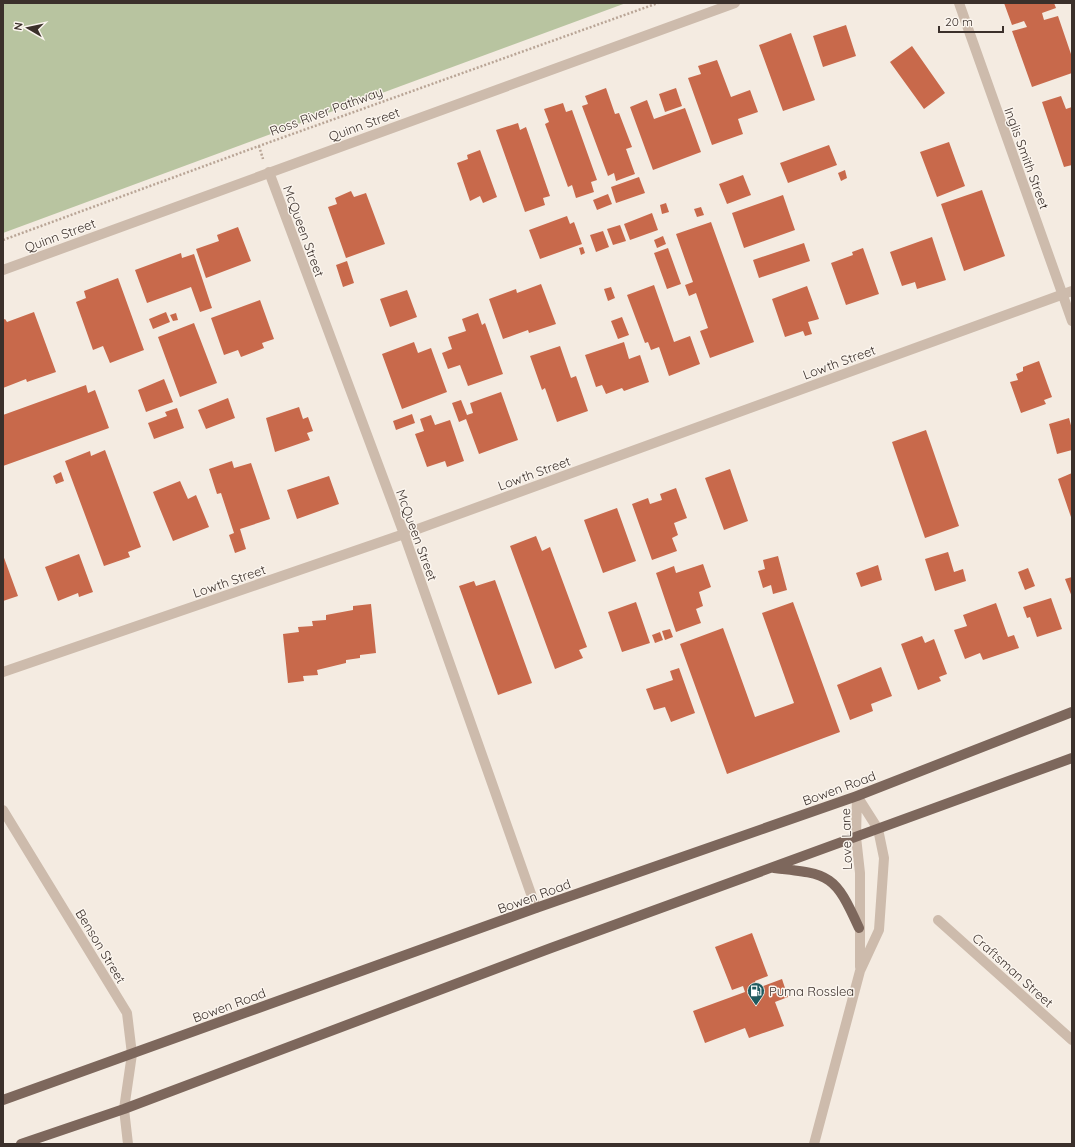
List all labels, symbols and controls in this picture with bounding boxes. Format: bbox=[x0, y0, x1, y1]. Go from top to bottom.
north arrow bbox=[8, 8, 48, 48]
scale bar bbox=[939, 8, 1003, 34]
text: 20 m bbox=[945, 14, 973, 29]
text: N bbox=[11, 21, 26, 32]
street label: Ross River Pathway bbox=[267, 83, 385, 139]
street label: Quinn Street bbox=[326, 104, 402, 144]
street label: Inglis Smith Street bbox=[1001, 105, 1053, 211]
street label: McQueen Street bbox=[280, 183, 328, 279]
street label: Quinn Street bbox=[22, 215, 98, 255]
street label: Lowth Street bbox=[801, 341, 877, 383]
street label: Lowth Street bbox=[496, 452, 572, 494]
street label: McQueen Street bbox=[393, 487, 441, 583]
street label: Lowth Street bbox=[190, 561, 268, 601]
street label: Bowen Road bbox=[800, 767, 878, 809]
street label: Love Lane bbox=[837, 808, 855, 870]
street label: Bowen Road bbox=[495, 875, 573, 917]
street label: Benson Street bbox=[73, 906, 129, 986]
street label: Craftsman Street bbox=[969, 930, 1057, 1010]
fuel station icon: Puma Rosslea bbox=[746, 981, 766, 1006]
place label: Puma Rosslea bbox=[769, 983, 854, 999]
street label: Bowen Road bbox=[190, 984, 268, 1026]

